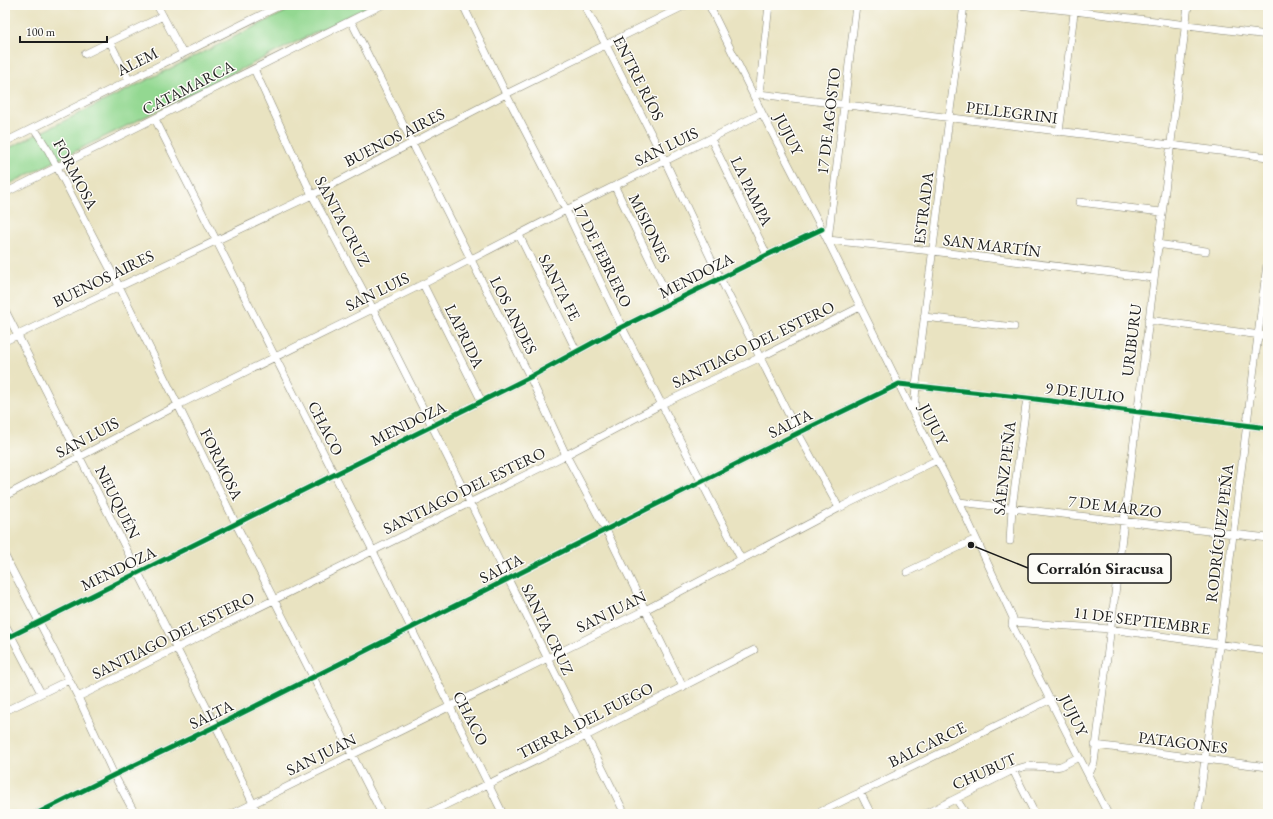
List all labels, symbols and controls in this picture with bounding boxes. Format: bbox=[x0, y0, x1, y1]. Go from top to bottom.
scale bar bbox=[20, 18, 107, 44]
text: 100 m bbox=[26, 24, 56, 40]
street label: ENTRE RÍOS bbox=[608, 32, 669, 124]
street label: ALEM bbox=[112, 42, 162, 81]
street label: CATAMARCA bbox=[139, 55, 239, 120]
street label: 17 DE AGOSTO bbox=[812, 66, 845, 176]
street label: PELLEGRINI bbox=[965, 96, 1060, 129]
street label: BUENOS AIRES bbox=[340, 103, 448, 172]
street label: JUJUY bbox=[768, 108, 808, 159]
street label: SAN LUIS bbox=[631, 122, 702, 171]
street label: FORMOSA bbox=[48, 135, 103, 214]
street label: LA PAMPA bbox=[726, 153, 778, 230]
street label: ESTRADA bbox=[909, 170, 938, 246]
street label: SANTA CRUZ bbox=[310, 173, 375, 270]
street label: MISIONES bbox=[624, 190, 675, 266]
street label: 17 DE FEBRERO bbox=[568, 200, 637, 311]
street label: SAN MARTÍN bbox=[942, 229, 1042, 262]
street label: BUENOS AIRES bbox=[49, 245, 157, 312]
street label: MENDOZA bbox=[655, 247, 738, 303]
street label: SANTA FE bbox=[534, 250, 585, 324]
street label: SAN LUIS bbox=[342, 267, 413, 316]
street label: LOS ANDES bbox=[485, 273, 542, 358]
street label: SANTIAGO DEL ESTERO bbox=[668, 296, 838, 393]
street label: LAPRIDA bbox=[440, 301, 489, 373]
street label: URIBURU bbox=[1117, 302, 1146, 378]
street label: 9 DE JULIO bbox=[1044, 377, 1126, 408]
street label: MENDOZA bbox=[367, 396, 450, 451]
street label: CHACO bbox=[303, 397, 348, 459]
street label: JUJUY bbox=[913, 398, 953, 449]
street label: SALTA bbox=[765, 403, 816, 443]
street label: SAN LUIS bbox=[52, 412, 122, 463]
street label: SÁENZ PEÑA bbox=[988, 419, 1021, 516]
street label: FORMOSA bbox=[195, 425, 248, 504]
street label: SANTIAGO DEL ESTERO bbox=[379, 442, 549, 539]
street label: NEUQUÉN bbox=[90, 462, 145, 543]
street label: RODRÍGUEZ PEÑA bbox=[1201, 462, 1239, 604]
street label: 7 DE MARZO bbox=[1067, 490, 1163, 523]
street label: MENDOZA bbox=[77, 541, 160, 596]
street label: SALTA bbox=[476, 548, 527, 588]
callout: Corralón Siracusa bbox=[1028, 554, 1171, 583]
text: Corralón Siracusa bbox=[1037, 557, 1164, 579]
street label: SANTA CRUZ bbox=[516, 580, 579, 679]
street label: SAN JUAN bbox=[573, 585, 650, 637]
street label: SANTIAGO DEL ESTERO bbox=[88, 587, 258, 684]
street label: 11 DE SEPTIEMBRE bbox=[1072, 602, 1211, 639]
street label: TIERRA DEL FUEGO bbox=[514, 677, 657, 764]
street label: CHACO bbox=[448, 687, 493, 749]
street label: JUJUY bbox=[1054, 689, 1093, 740]
street label: SALTA bbox=[186, 694, 237, 734]
street label: BALCARCE bbox=[885, 717, 970, 772]
street label: PATAGONES bbox=[1137, 727, 1229, 758]
street label: SAN JUAN bbox=[283, 728, 360, 780]
street label: CHUBUT bbox=[949, 748, 1020, 795]

